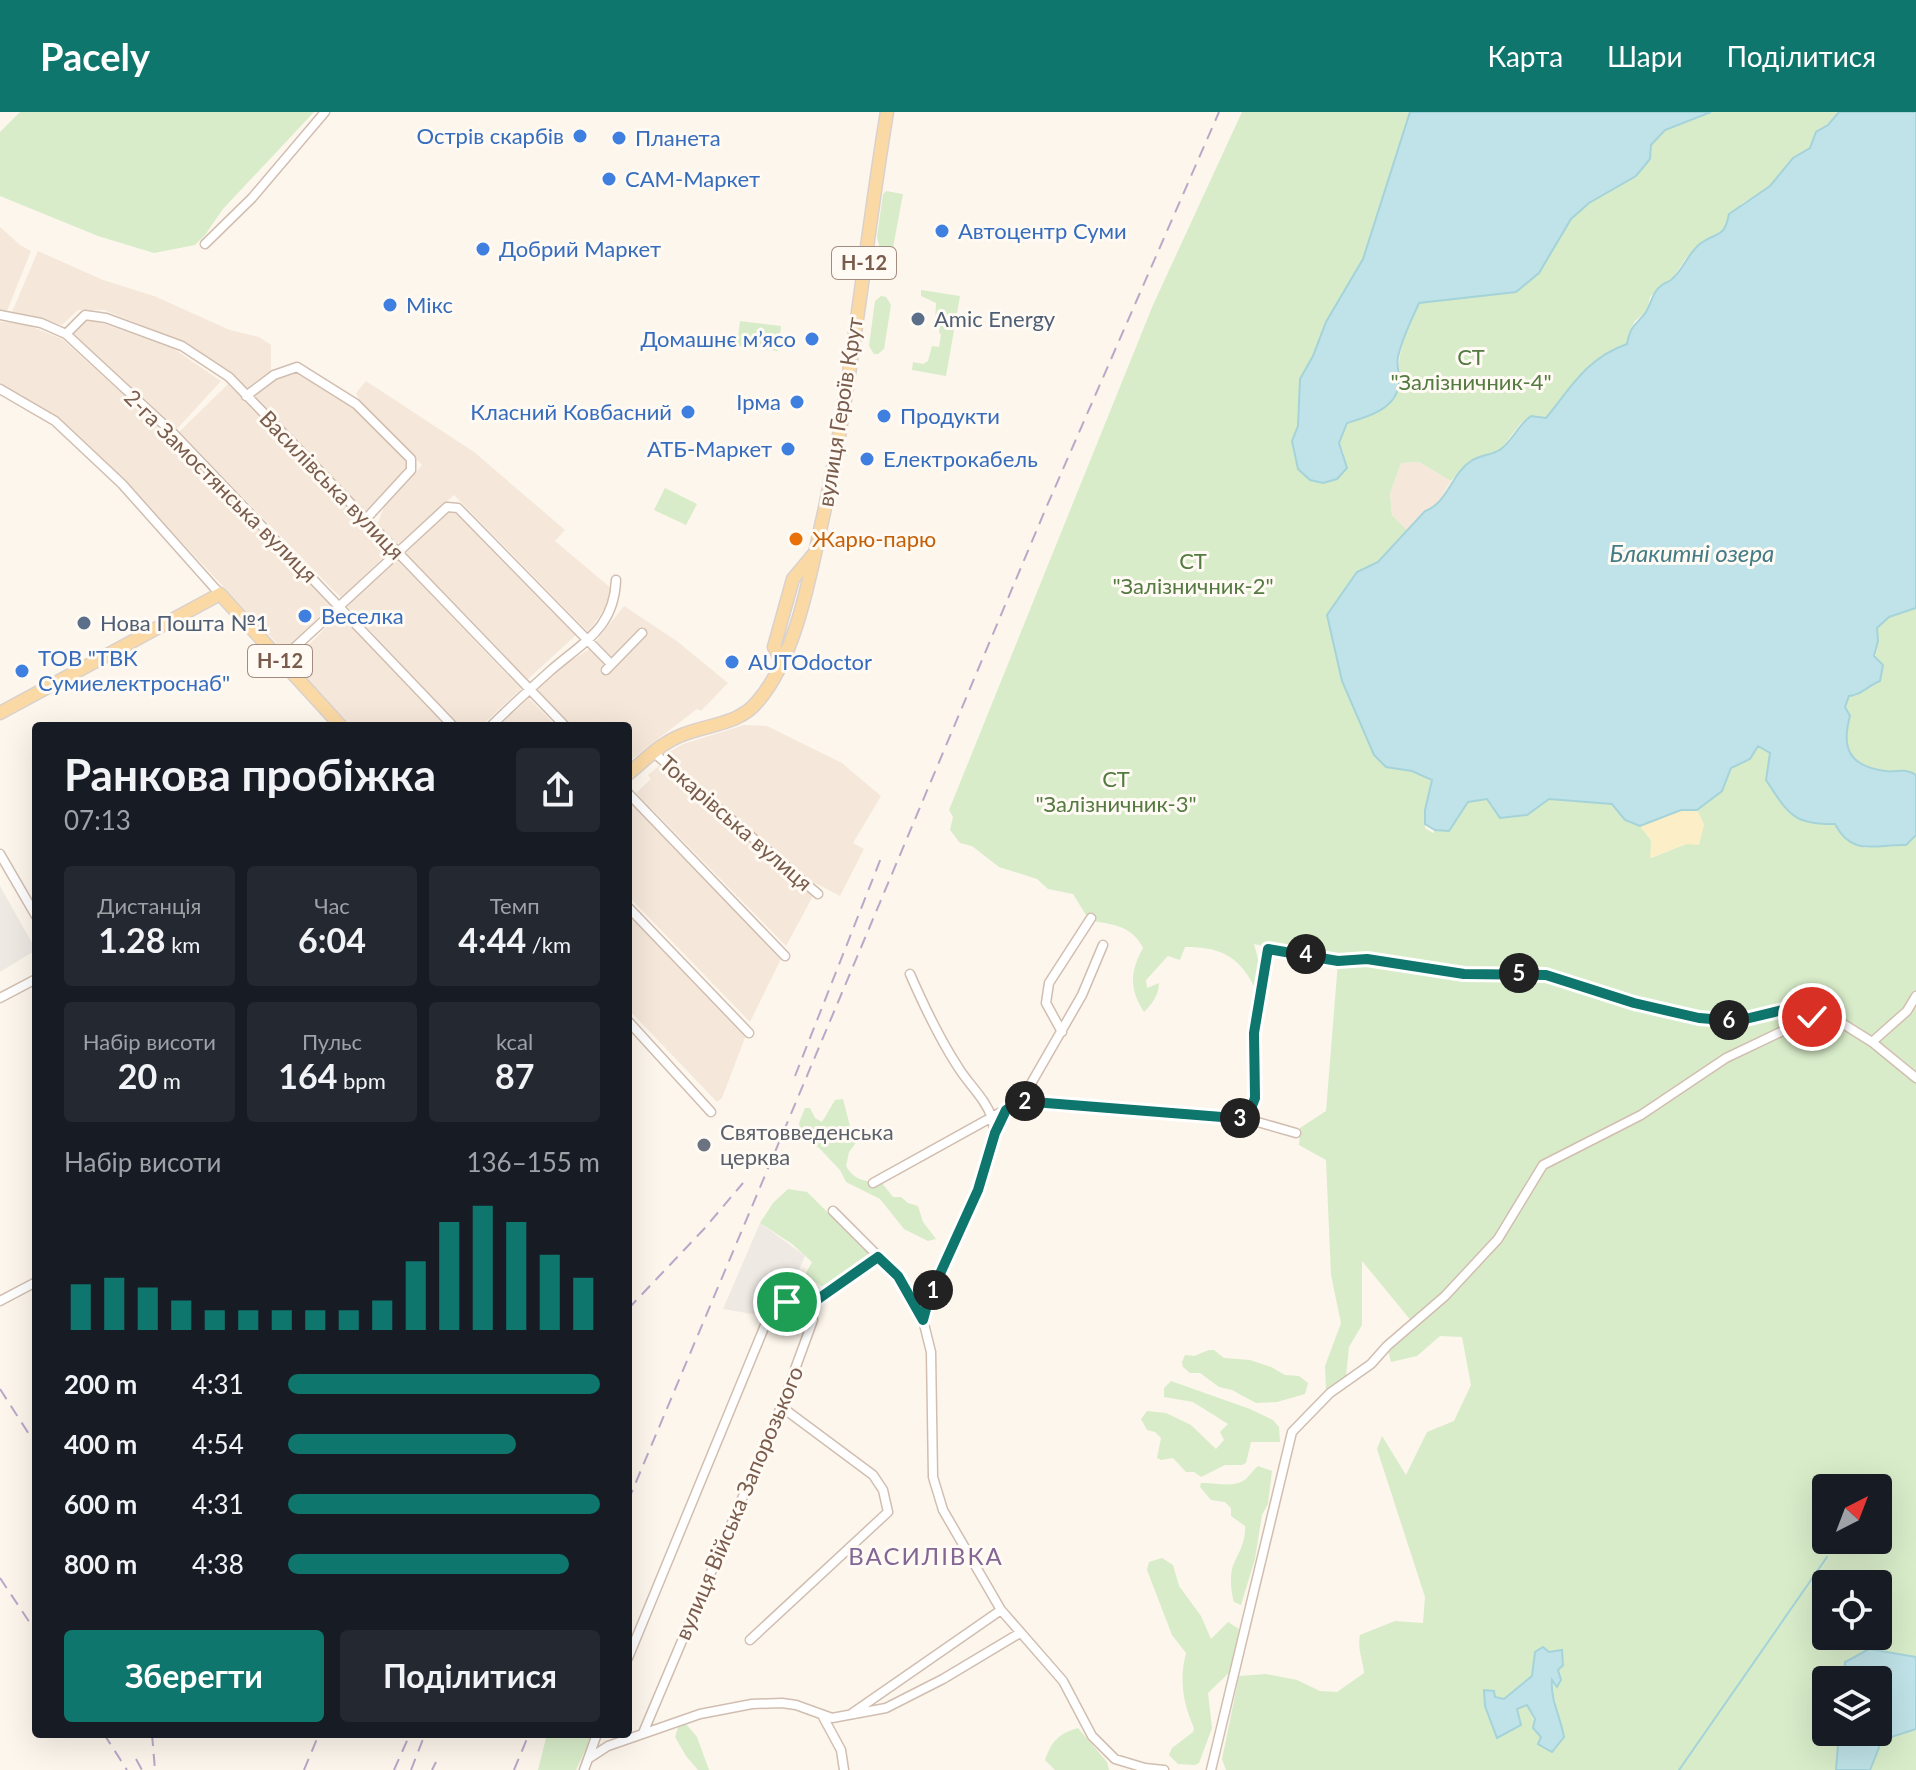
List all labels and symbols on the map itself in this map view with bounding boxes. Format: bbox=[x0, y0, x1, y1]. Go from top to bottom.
place label: Острів скарбів bbox=[417, 122, 564, 149]
place label: Планета bbox=[635, 124, 721, 151]
marker: Острів скарбів bbox=[571, 127, 589, 145]
marker: Планета bbox=[610, 129, 628, 147]
place label: САМ-Маркет bbox=[625, 165, 760, 192]
marker: САМ-Маркет bbox=[600, 170, 618, 188]
place label: Автоцентр Суми bbox=[958, 217, 1127, 244]
marker: Автоцентр Суми bbox=[933, 222, 951, 240]
place label: Добрий Маркет bbox=[499, 235, 661, 262]
marker: Добрий Маркет bbox=[474, 240, 492, 258]
road number: Н-12 bbox=[832, 247, 896, 279]
place label: Мікс bbox=[406, 291, 453, 318]
marker: Мікс bbox=[381, 296, 399, 314]
place label: Amic Energy bbox=[934, 305, 1056, 332]
marker: Amic Energy bbox=[909, 310, 927, 328]
street label: вулиця Героїв Крут bbox=[811, 315, 868, 509]
place label: Домашнє м’ясо bbox=[640, 325, 796, 352]
marker: Домашнє м’ясо bbox=[803, 330, 821, 348]
park label: СТ "Залізничник-4" bbox=[1390, 343, 1552, 395]
street label: 2-га Замостянська вулиця bbox=[119, 384, 323, 588]
place label: Ірма bbox=[736, 388, 781, 415]
marker: Ірма bbox=[788, 393, 806, 411]
place label: Класний Ковбасний bbox=[470, 398, 672, 425]
place label: Продукти bbox=[900, 402, 1000, 429]
marker: Класний Ковбасний bbox=[679, 403, 697, 421]
street label: Василівська вулиця bbox=[254, 404, 410, 565]
marker: Продукти bbox=[875, 407, 893, 425]
place label: АТБ-Маркет bbox=[647, 435, 772, 462]
marker: АТБ-Маркет bbox=[779, 440, 797, 458]
place label: Електрокабель bbox=[883, 445, 1038, 472]
marker: Електрокабель bbox=[858, 450, 876, 468]
place label: Жарю-парю bbox=[812, 525, 936, 552]
marker: Жарю-парю bbox=[787, 530, 805, 548]
water label: Блакитні озера bbox=[1610, 538, 1774, 567]
park label: СТ "Залізничник-2" bbox=[1112, 547, 1274, 599]
place label: Веселка bbox=[321, 602, 404, 629]
marker: Веселка bbox=[296, 607, 314, 625]
place label: Нова Пошта №1 bbox=[100, 609, 269, 636]
marker: Нова Пошта №1 bbox=[75, 614, 93, 632]
place label: ТОВ "ТВК Сумиелектроснаб" bbox=[38, 644, 230, 696]
road number: Н-12 bbox=[248, 645, 312, 677]
place label: AUTOdoctor bbox=[748, 648, 872, 675]
marker: AUTOdoctor bbox=[723, 653, 741, 671]
marker: ТОВ "ТВК Сумиелектроснаб" bbox=[13, 662, 31, 680]
street label: Токарівська вулиця bbox=[655, 749, 818, 896]
park label: СТ "Залізничник-3" bbox=[1035, 765, 1197, 817]
pin: 4 bbox=[1286, 934, 1326, 974]
pin: 5 bbox=[1499, 953, 1539, 993]
pin bbox=[1778, 983, 1846, 1051]
pin: 6 bbox=[1709, 1000, 1749, 1040]
pin: 2 bbox=[1005, 1081, 1045, 1121]
pin: 3 bbox=[1220, 1098, 1260, 1138]
place label: Святовведенська церква bbox=[720, 1118, 894, 1170]
marker: Святовведенська церква bbox=[695, 1136, 713, 1154]
pin bbox=[753, 1268, 821, 1336]
pin: 1 bbox=[913, 1270, 953, 1310]
street label: вулиця Війська Запорозького bbox=[668, 1362, 809, 1644]
north arrow bbox=[1812, 1474, 1892, 1554]
district label: ВАСИЛІВКА bbox=[848, 1541, 1004, 1570]

